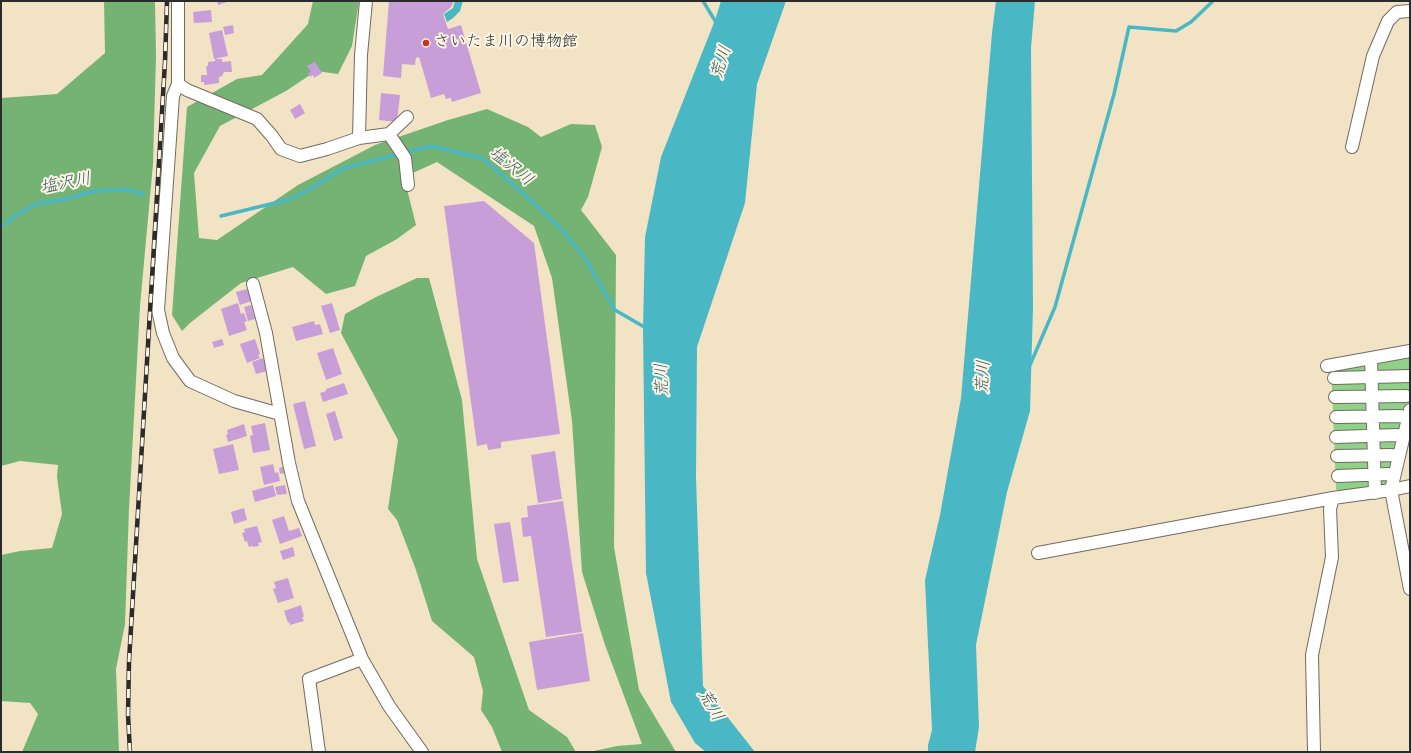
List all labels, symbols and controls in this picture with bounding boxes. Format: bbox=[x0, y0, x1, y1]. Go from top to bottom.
place label: さいたま川の博物館 bbox=[434, 33, 578, 53]
marker: さいたま川の博物館 bbox=[421, 38, 431, 48]
water label: 荒川 bbox=[708, 44, 738, 82]
water label: 塩沢川 bbox=[484, 144, 536, 192]
water label: 塩沢川 bbox=[39, 170, 93, 200]
water label: 荒川 bbox=[974, 359, 996, 395]
water label: 荒川 bbox=[653, 363, 675, 397]
water label: 荒川 bbox=[692, 686, 726, 726]

